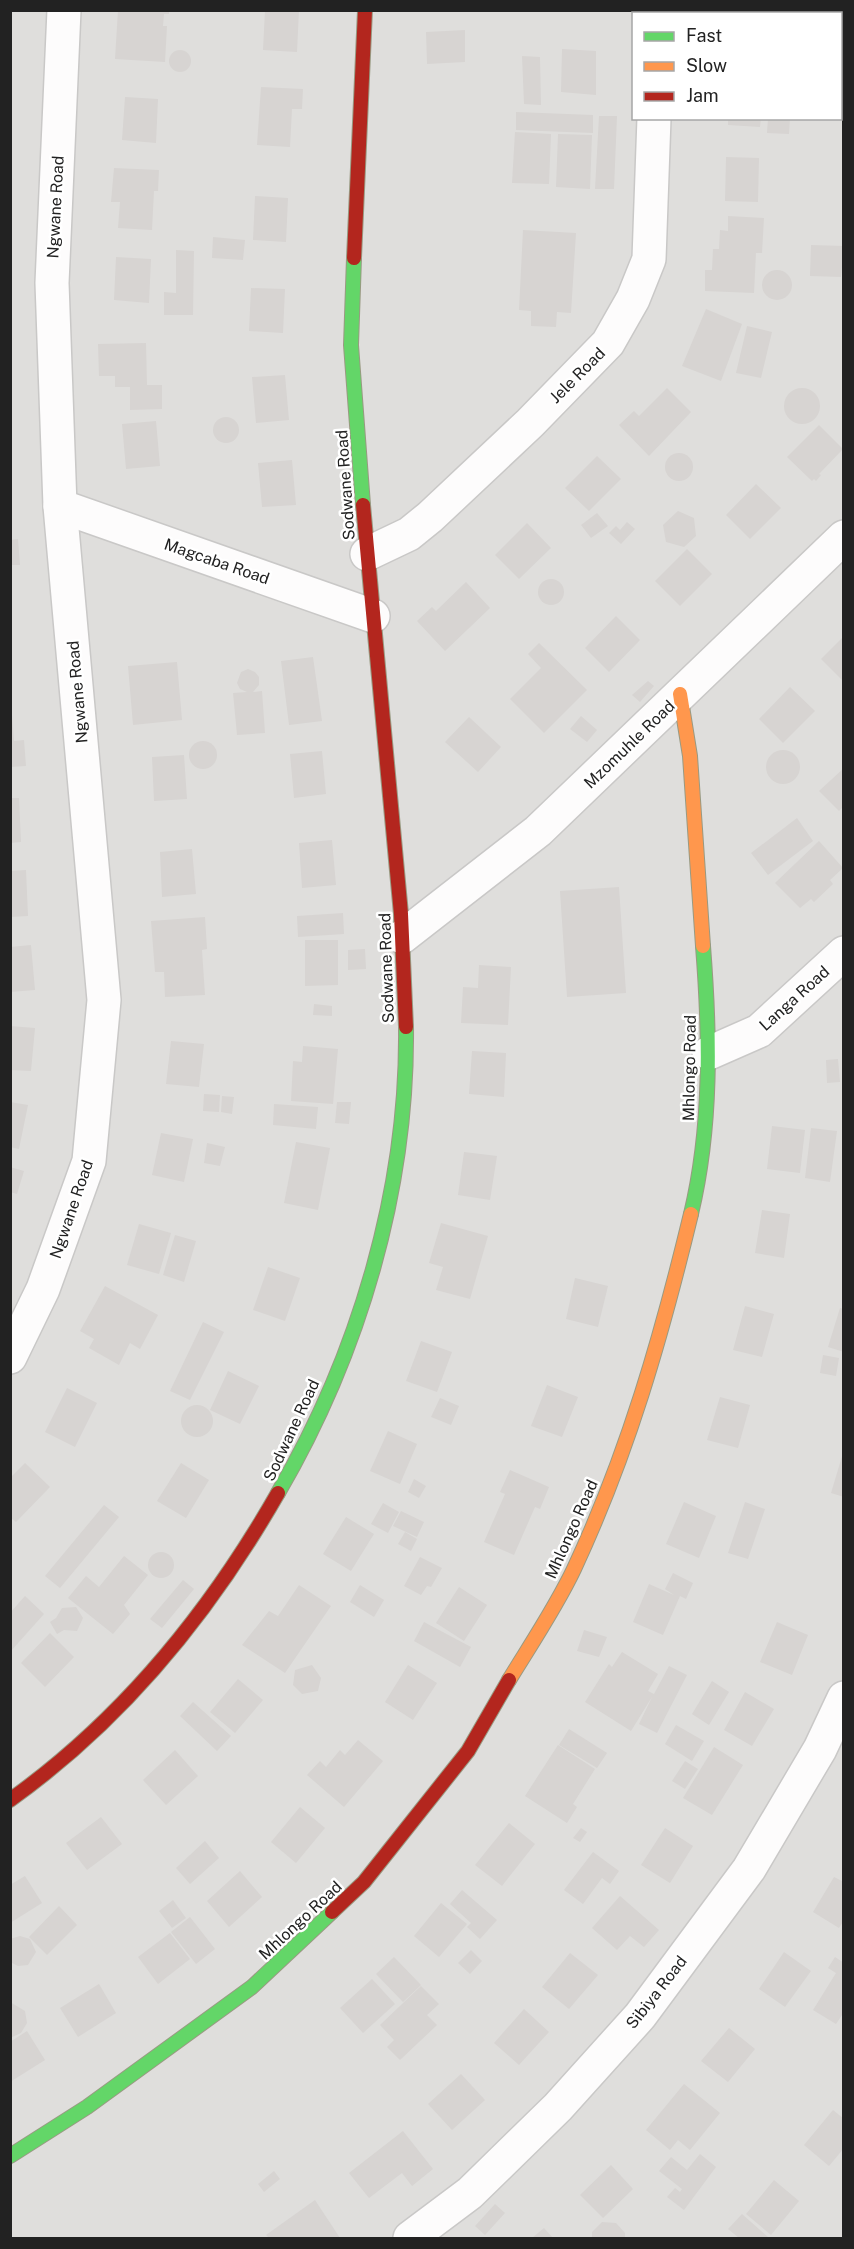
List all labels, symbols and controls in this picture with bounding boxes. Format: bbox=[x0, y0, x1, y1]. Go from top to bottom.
legend bbox=[632, 12, 842, 120]
text: Fast bbox=[686, 25, 722, 46]
text: Slow bbox=[686, 55, 727, 76]
text: Jam bbox=[686, 85, 719, 106]
street label: Ngwane Road bbox=[43, 155, 68, 259]
street label: Jele Road bbox=[546, 344, 609, 407]
street label: Sodwane Road bbox=[332, 429, 359, 541]
street label: Magcaba Road bbox=[162, 535, 272, 588]
street label: Ngwane Road bbox=[64, 640, 91, 744]
street label: Mzomuhle Road bbox=[580, 696, 679, 792]
street label: Sodwane Road bbox=[375, 912, 398, 1023]
street label: Langa Road bbox=[756, 962, 833, 1035]
street label: Mhlongo Road bbox=[679, 1015, 700, 1121]
street label: Ngwane Road bbox=[46, 1157, 97, 1261]
street label: Sodwane Road bbox=[260, 1376, 323, 1484]
street label: Mhlongo Road bbox=[541, 1477, 602, 1582]
street label: Mhlongo Road bbox=[255, 1877, 346, 1964]
street label: Sibiya Road bbox=[622, 1952, 691, 2033]

